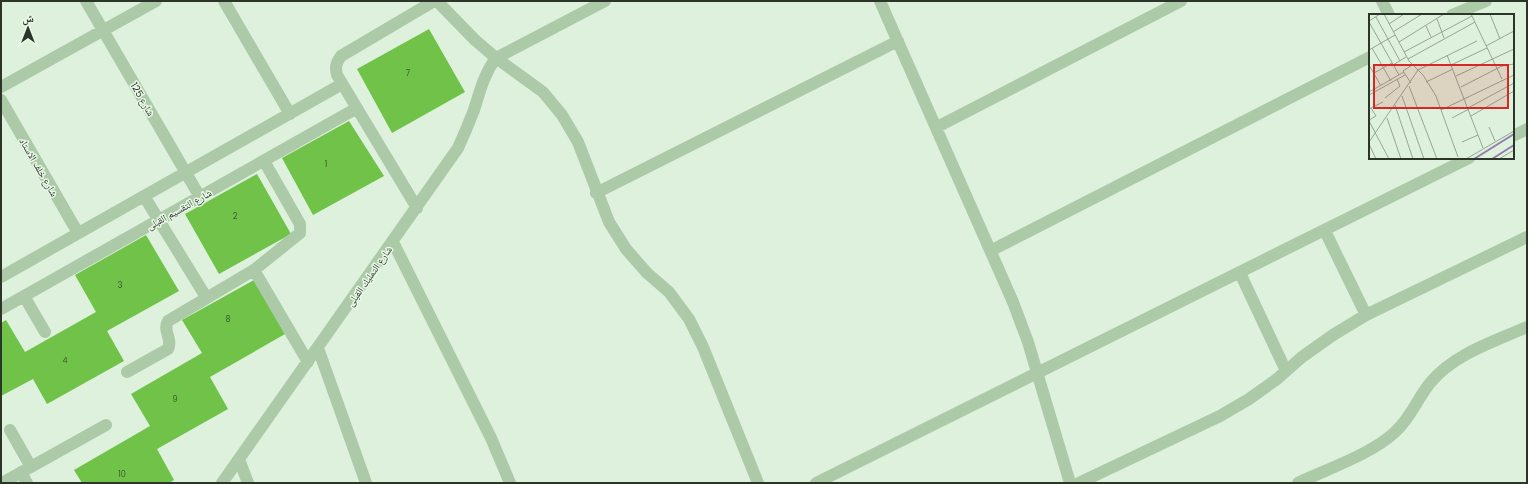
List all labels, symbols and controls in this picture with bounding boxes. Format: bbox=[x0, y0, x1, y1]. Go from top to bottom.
north arrow bbox=[8, 8, 48, 48]
text: ش bbox=[22, 10, 34, 26]
inset map bbox=[1369, 14, 1514, 159]
house number: 7 bbox=[406, 68, 411, 79]
street label: شارع 125 bbox=[127, 80, 158, 119]
street label: شارع خلف الاستاد bbox=[16, 135, 62, 200]
house number: 1 bbox=[325, 159, 327, 170]
street label: شارع التقسيم القبلى bbox=[144, 185, 215, 234]
house number: 2 bbox=[233, 211, 238, 222]
street label: شارع التمليك القبلى bbox=[343, 243, 396, 310]
house number: 3 bbox=[118, 280, 123, 291]
house number: 8 bbox=[225, 314, 231, 325]
house number: 4 bbox=[62, 355, 68, 366]
house number: 9 bbox=[172, 394, 178, 405]
house number: 10 bbox=[118, 469, 126, 480]

